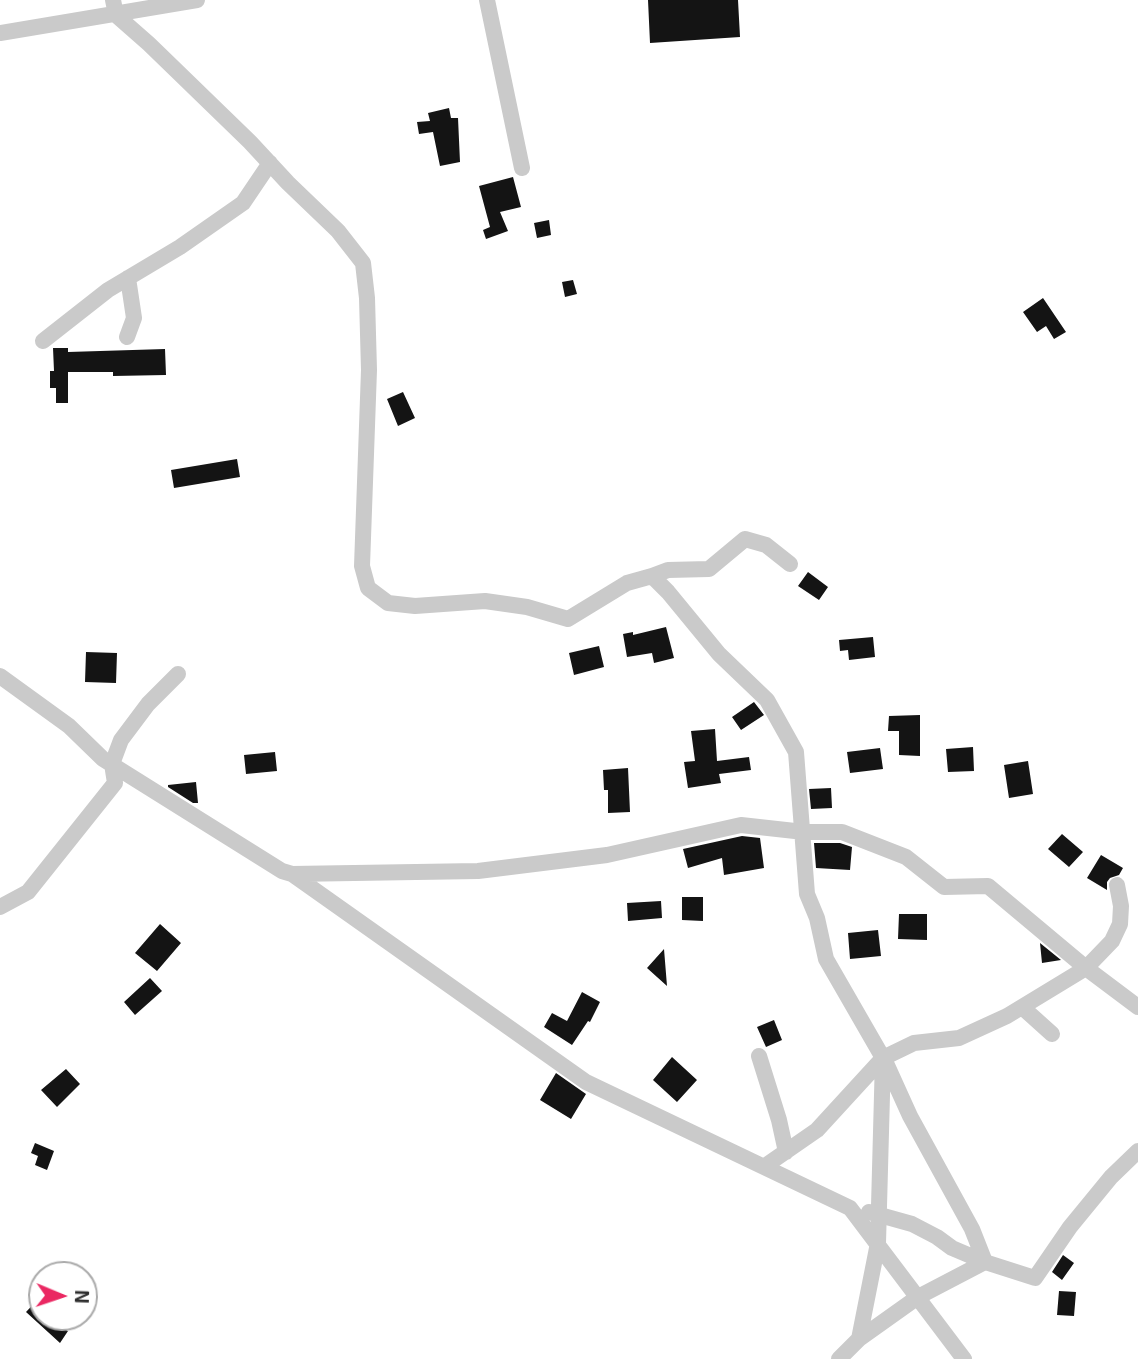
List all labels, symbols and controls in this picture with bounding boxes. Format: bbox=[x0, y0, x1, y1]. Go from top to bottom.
north arrow bbox=[28, 1261, 98, 1331]
text: N bbox=[71, 1289, 94, 1304]

